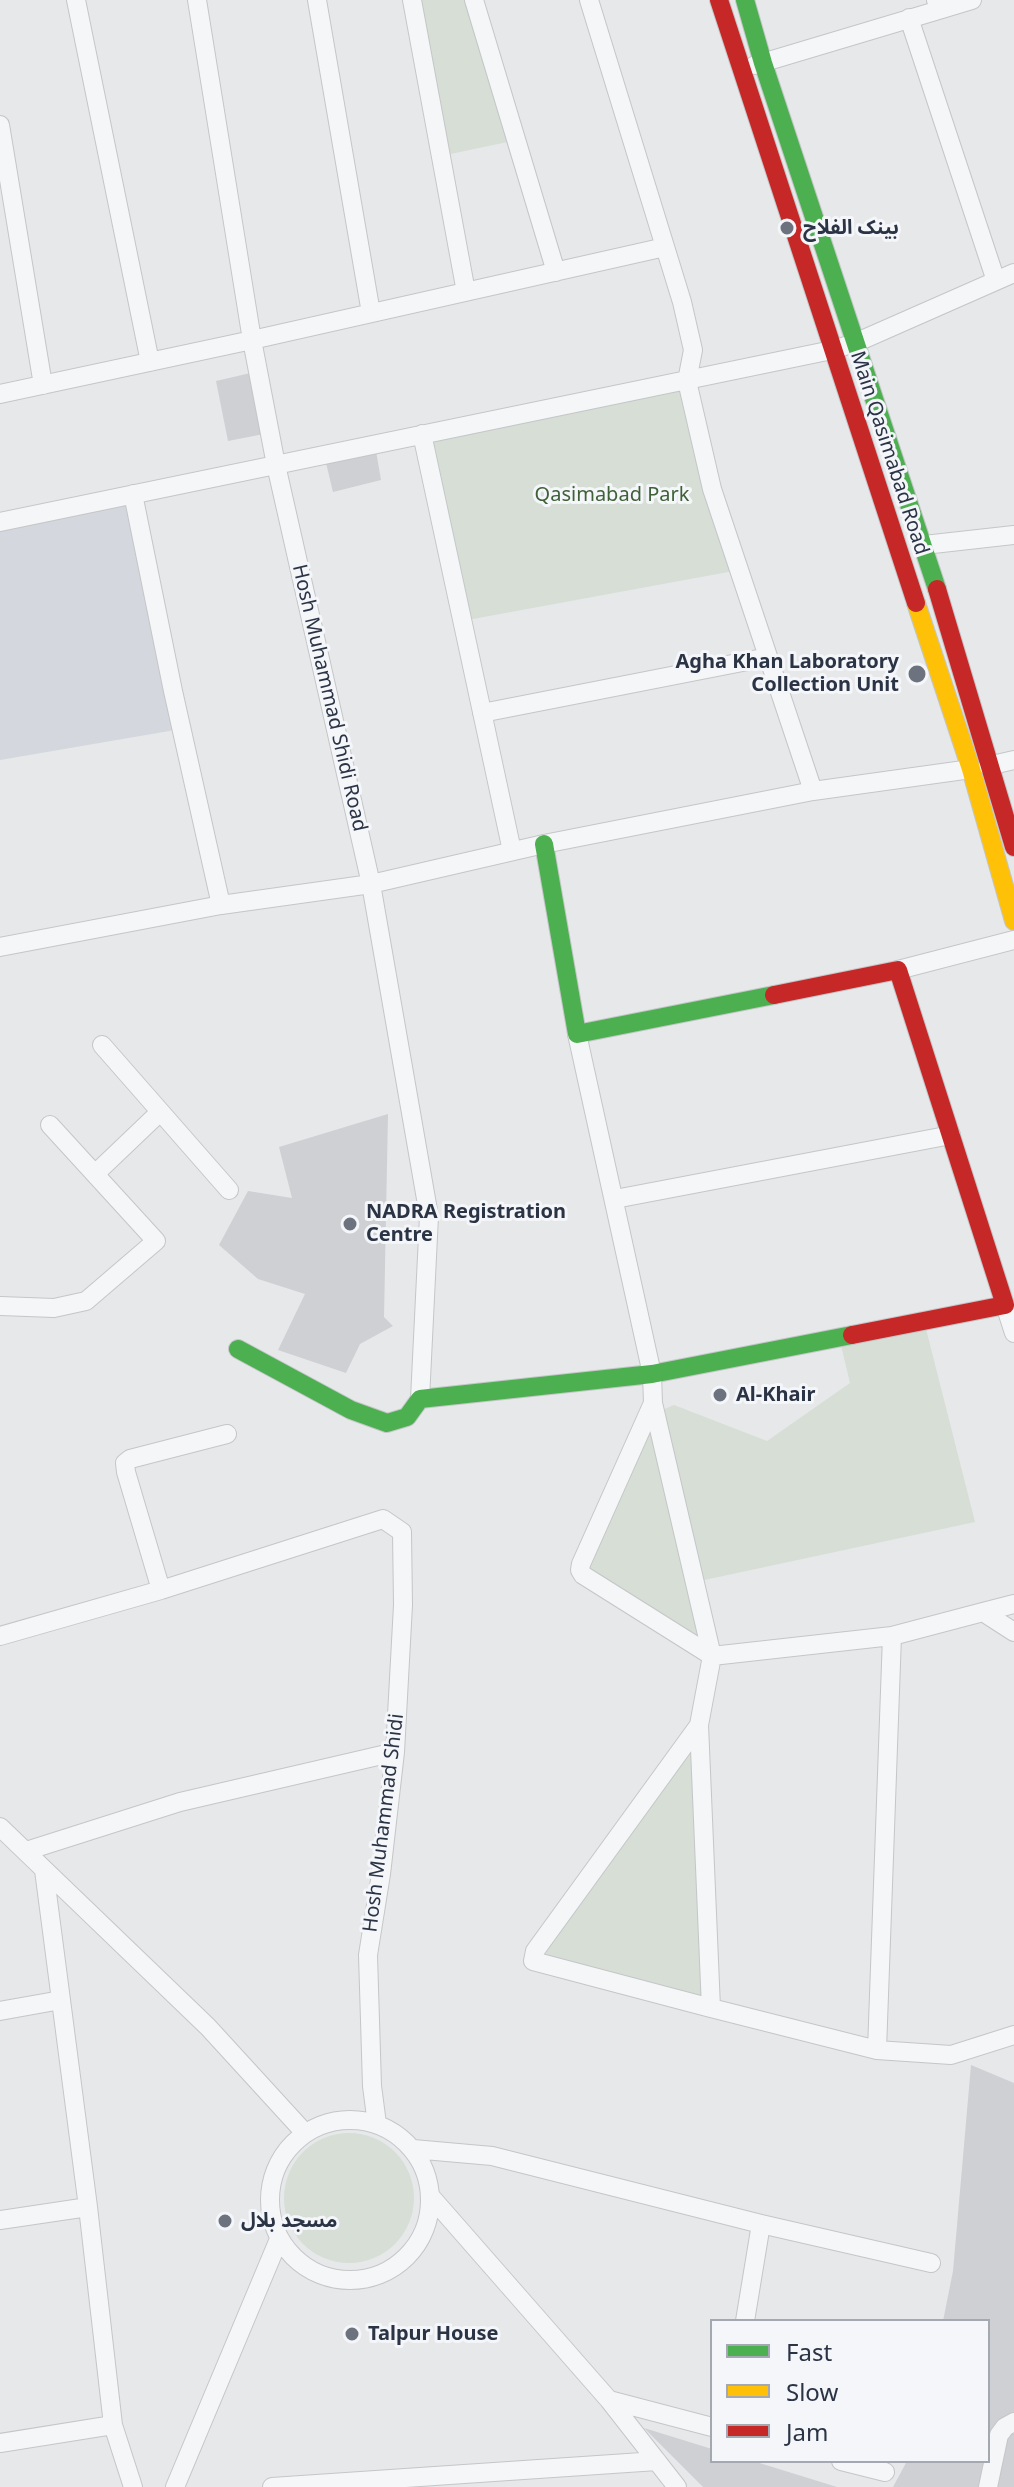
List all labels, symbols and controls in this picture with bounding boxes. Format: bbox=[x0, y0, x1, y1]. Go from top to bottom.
place label: بینک الفلاح bbox=[803, 216, 899, 240]
marker: بینک الفلاح bbox=[778, 219, 796, 237]
street label: Main Qasimabad Road bbox=[845, 348, 933, 558]
park label: Qasimabad Park bbox=[535, 483, 689, 507]
street label: Hosh Muhammad Shidi Road bbox=[287, 562, 371, 834]
place label: Agha Khan Laboratory Collection Unit bbox=[676, 650, 899, 697]
marker: Agha Khan Laboratory Collection Unit bbox=[906, 663, 928, 685]
place label: NADRA Registration Centre bbox=[366, 1200, 566, 1247]
marker: NADRA Registration Centre bbox=[341, 1215, 359, 1233]
place label: Al-Khair bbox=[736, 1383, 815, 1407]
marker: Al-Khair bbox=[711, 1386, 729, 1404]
street label: Hosh Muhammad Shidi bbox=[359, 1712, 409, 1934]
place label: مسجد بلال bbox=[241, 2209, 337, 2233]
marker: مسجد بلال bbox=[216, 2212, 234, 2230]
legend bbox=[710, 2319, 990, 2463]
place label: Talpur House bbox=[368, 2322, 498, 2346]
marker: Talpur House bbox=[343, 2325, 361, 2343]
text: Fast bbox=[786, 2335, 832, 2368]
text: Slow bbox=[786, 2375, 838, 2408]
text: Jam bbox=[786, 2415, 828, 2448]

